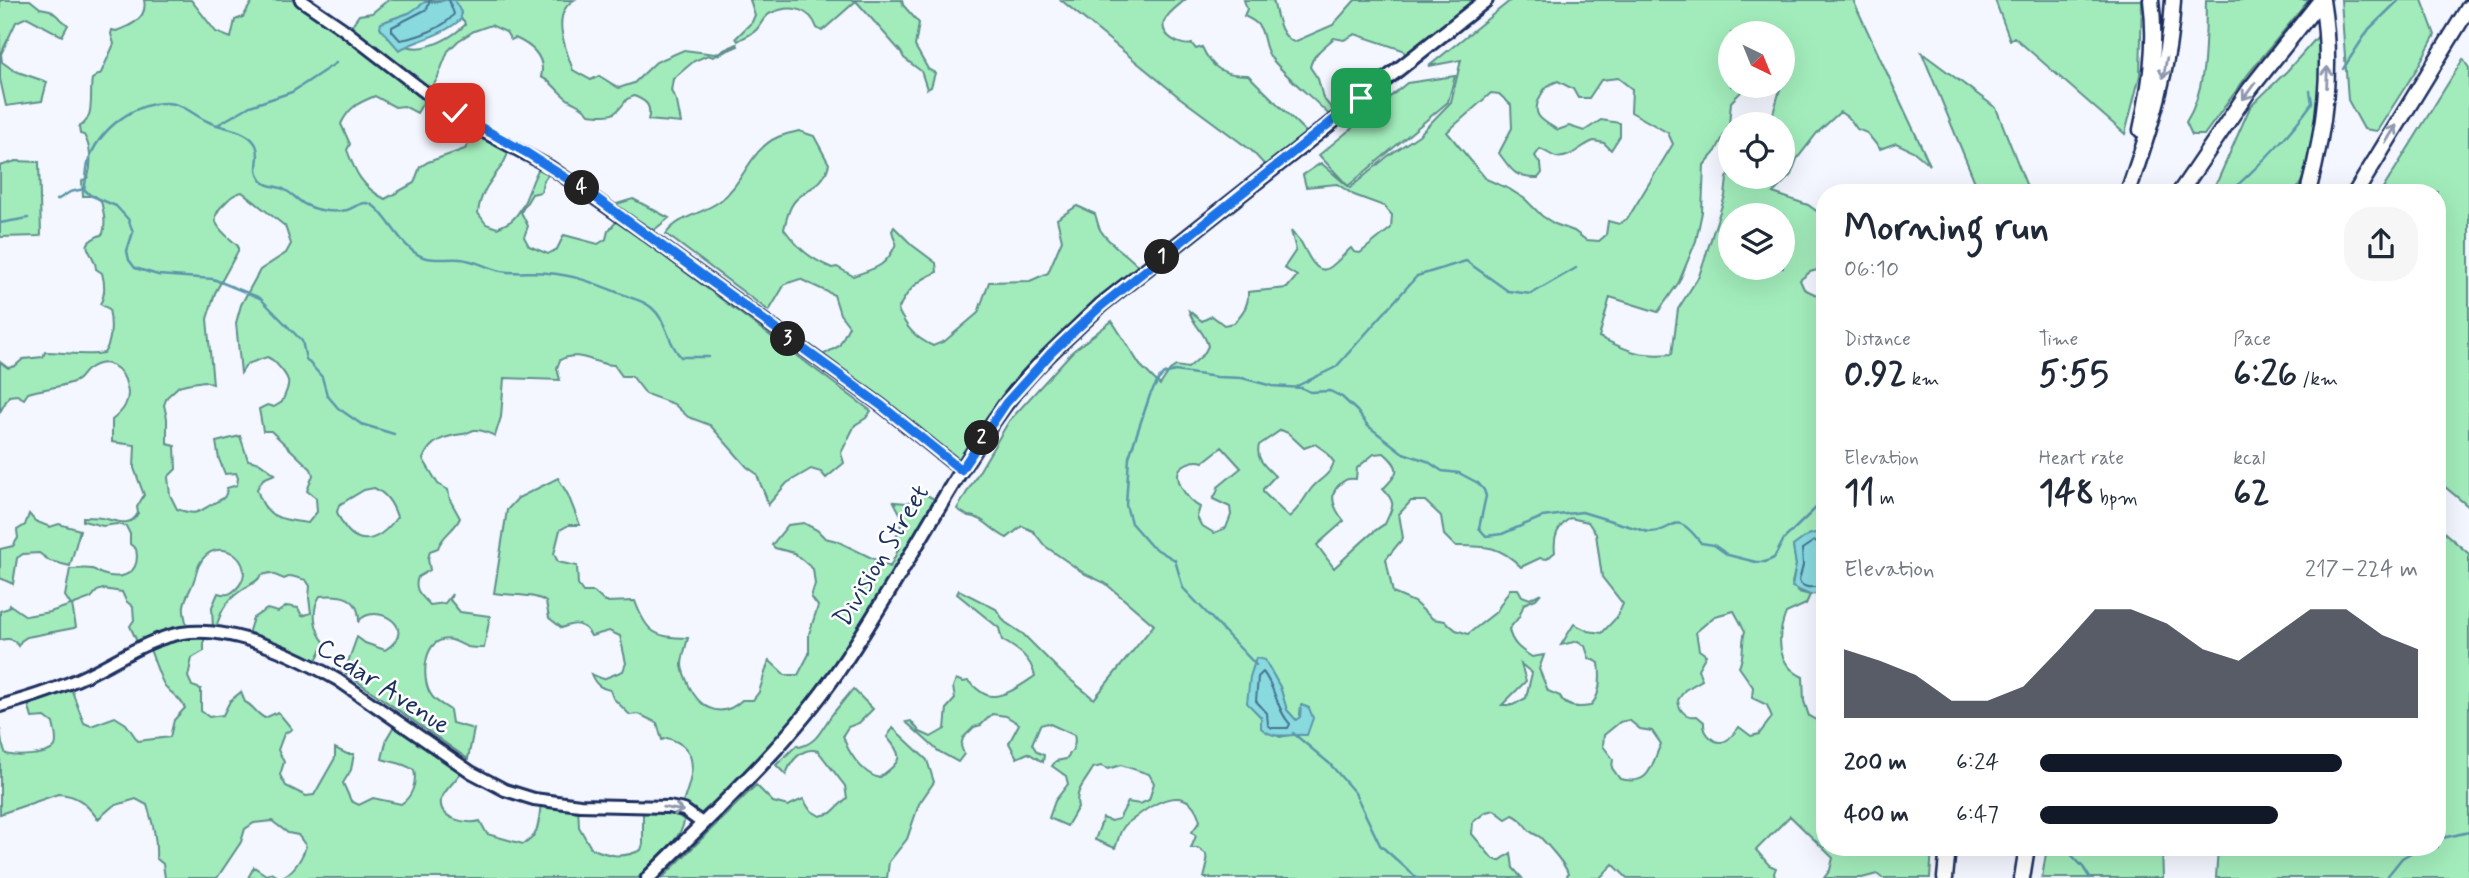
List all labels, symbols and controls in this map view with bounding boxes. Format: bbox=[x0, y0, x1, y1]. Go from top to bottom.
north arrow bbox=[1718, 21, 1796, 98]
map controls bbox=[1718, 21, 1795, 280]
one-way arrow bbox=[2158, 56, 2172, 79]
one-way arrow bbox=[2321, 66, 2334, 89]
pin bbox=[1331, 68, 1391, 128]
icon: arrive bbox=[1342, 79, 1380, 117]
one-way arrow bbox=[2242, 81, 2257, 100]
pin bbox=[425, 83, 485, 143]
icon: check bbox=[436, 94, 474, 132]
button: locate bbox=[1718, 112, 1795, 189]
one-way arrow bbox=[2385, 125, 2399, 145]
pin: 4 bbox=[564, 170, 600, 206]
text: 4 bbox=[576, 175, 587, 200]
button: layers bbox=[1718, 203, 1795, 280]
text: Morning run bbox=[1844, 204, 2049, 253]
button: share bbox=[2344, 207, 2418, 281]
pin: 1 bbox=[1144, 240, 1180, 274]
text: 1 bbox=[1157, 244, 1166, 269]
text: 06:10 bbox=[1844, 255, 1899, 285]
pin: 3 bbox=[770, 322, 806, 356]
text: 3 bbox=[783, 326, 792, 351]
text: Distance bbox=[1844, 327, 1911, 352]
text: Time bbox=[2039, 327, 2078, 352]
text: Pace bbox=[2233, 327, 2271, 352]
text: 0.92 bbox=[1844, 352, 1907, 398]
text: 5:55 bbox=[2039, 352, 2109, 398]
text: 6:26 bbox=[2233, 352, 2297, 398]
text: km bbox=[1907, 367, 1939, 392]
text: /km bbox=[2297, 367, 2338, 392]
pin: 2 bbox=[964, 420, 1000, 456]
text: 2 bbox=[977, 425, 986, 450]
text: Elevation bbox=[1844, 446, 1919, 471]
text: Heart rate bbox=[2039, 446, 2124, 471]
text: kcal bbox=[2233, 446, 2265, 471]
text: 11 bbox=[1844, 471, 1875, 517]
text: 148 bbox=[2039, 471, 2094, 517]
text: 62 bbox=[2233, 471, 2270, 517]
street label: Division Street bbox=[826, 478, 938, 634]
text: m bbox=[1875, 486, 1895, 511]
text: bpm bbox=[2094, 486, 2138, 511]
text: Elevation bbox=[1844, 555, 1935, 585]
text: 217–224 m bbox=[2305, 555, 2418, 585]
street label: Cedar Avenue bbox=[309, 631, 457, 743]
text: 200 m bbox=[1844, 748, 1907, 778]
text: 6:24 bbox=[1956, 748, 1999, 778]
text: 400 m bbox=[1844, 800, 1909, 830]
text: 6:47 bbox=[1956, 800, 1999, 830]
one-way arrow bbox=[661, 802, 684, 816]

